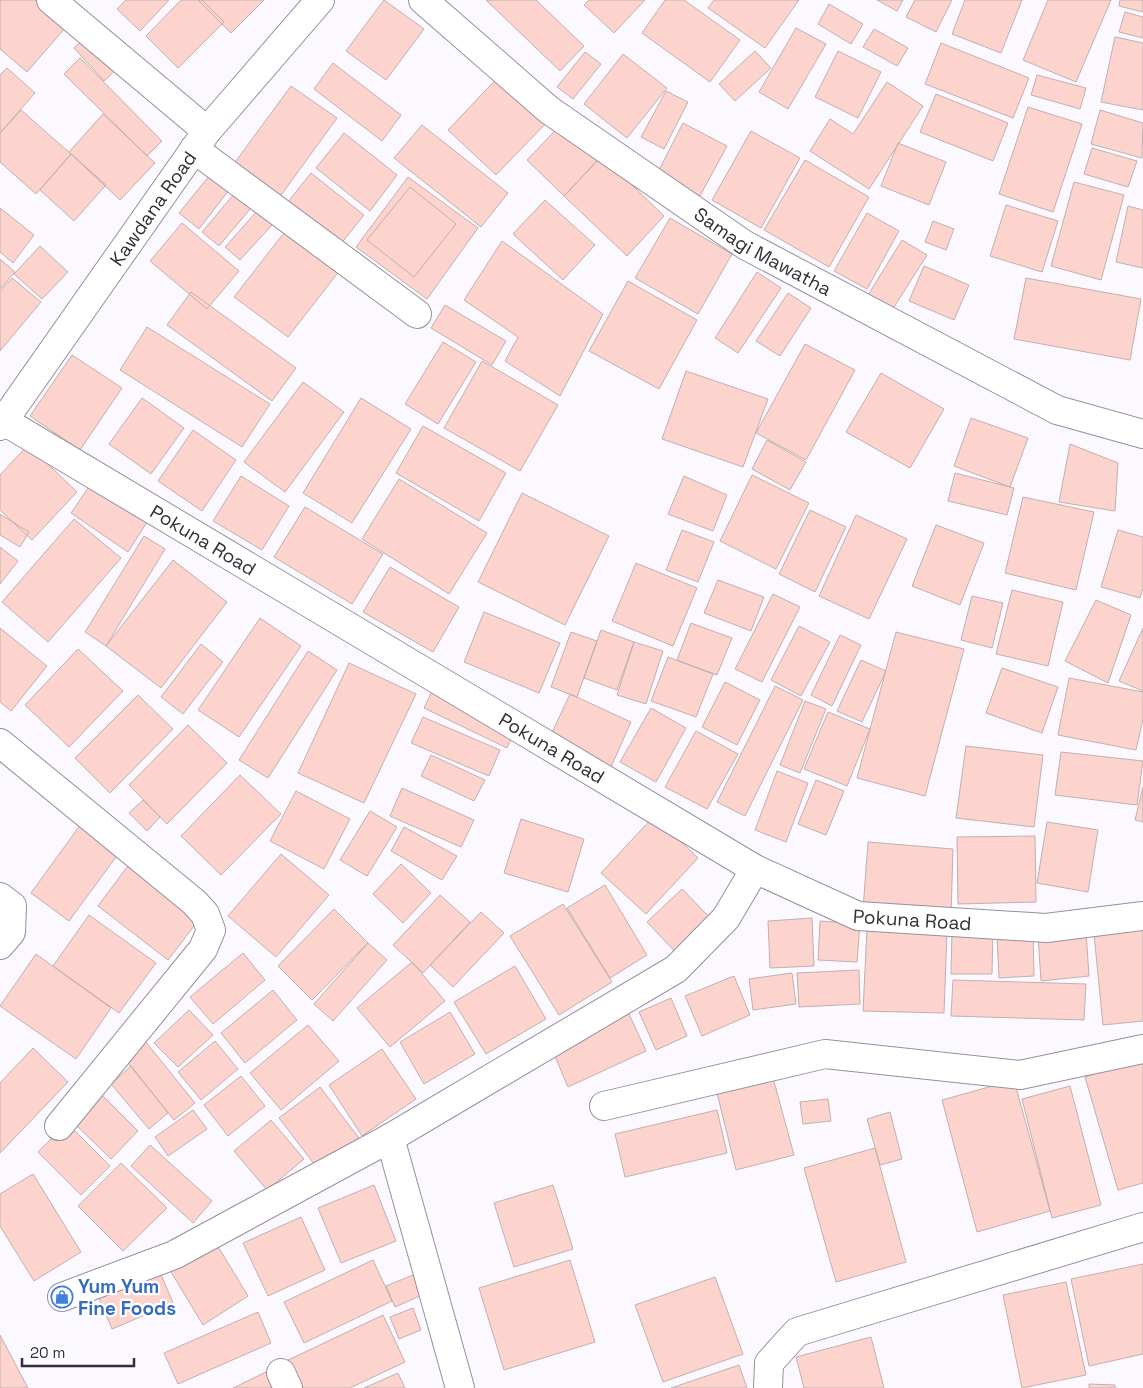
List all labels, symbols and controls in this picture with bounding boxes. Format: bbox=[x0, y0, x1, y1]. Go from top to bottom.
street label: Kawdana Road bbox=[104, 146, 202, 271]
street label: Samagi Mawatha bbox=[689, 201, 836, 301]
street label: Pokuna Road bbox=[146, 499, 261, 581]
street label: Pokuna Road bbox=[494, 707, 609, 789]
street label: Pokuna Road bbox=[852, 903, 972, 936]
place label: Yum Yum Fine Foods bbox=[78, 1274, 176, 1321]
shop icon: Yum Yum Fine Foods bbox=[50, 1285, 74, 1309]
scale bar bbox=[22, 1336, 135, 1368]
text: 20 m bbox=[30, 1343, 65, 1362]

